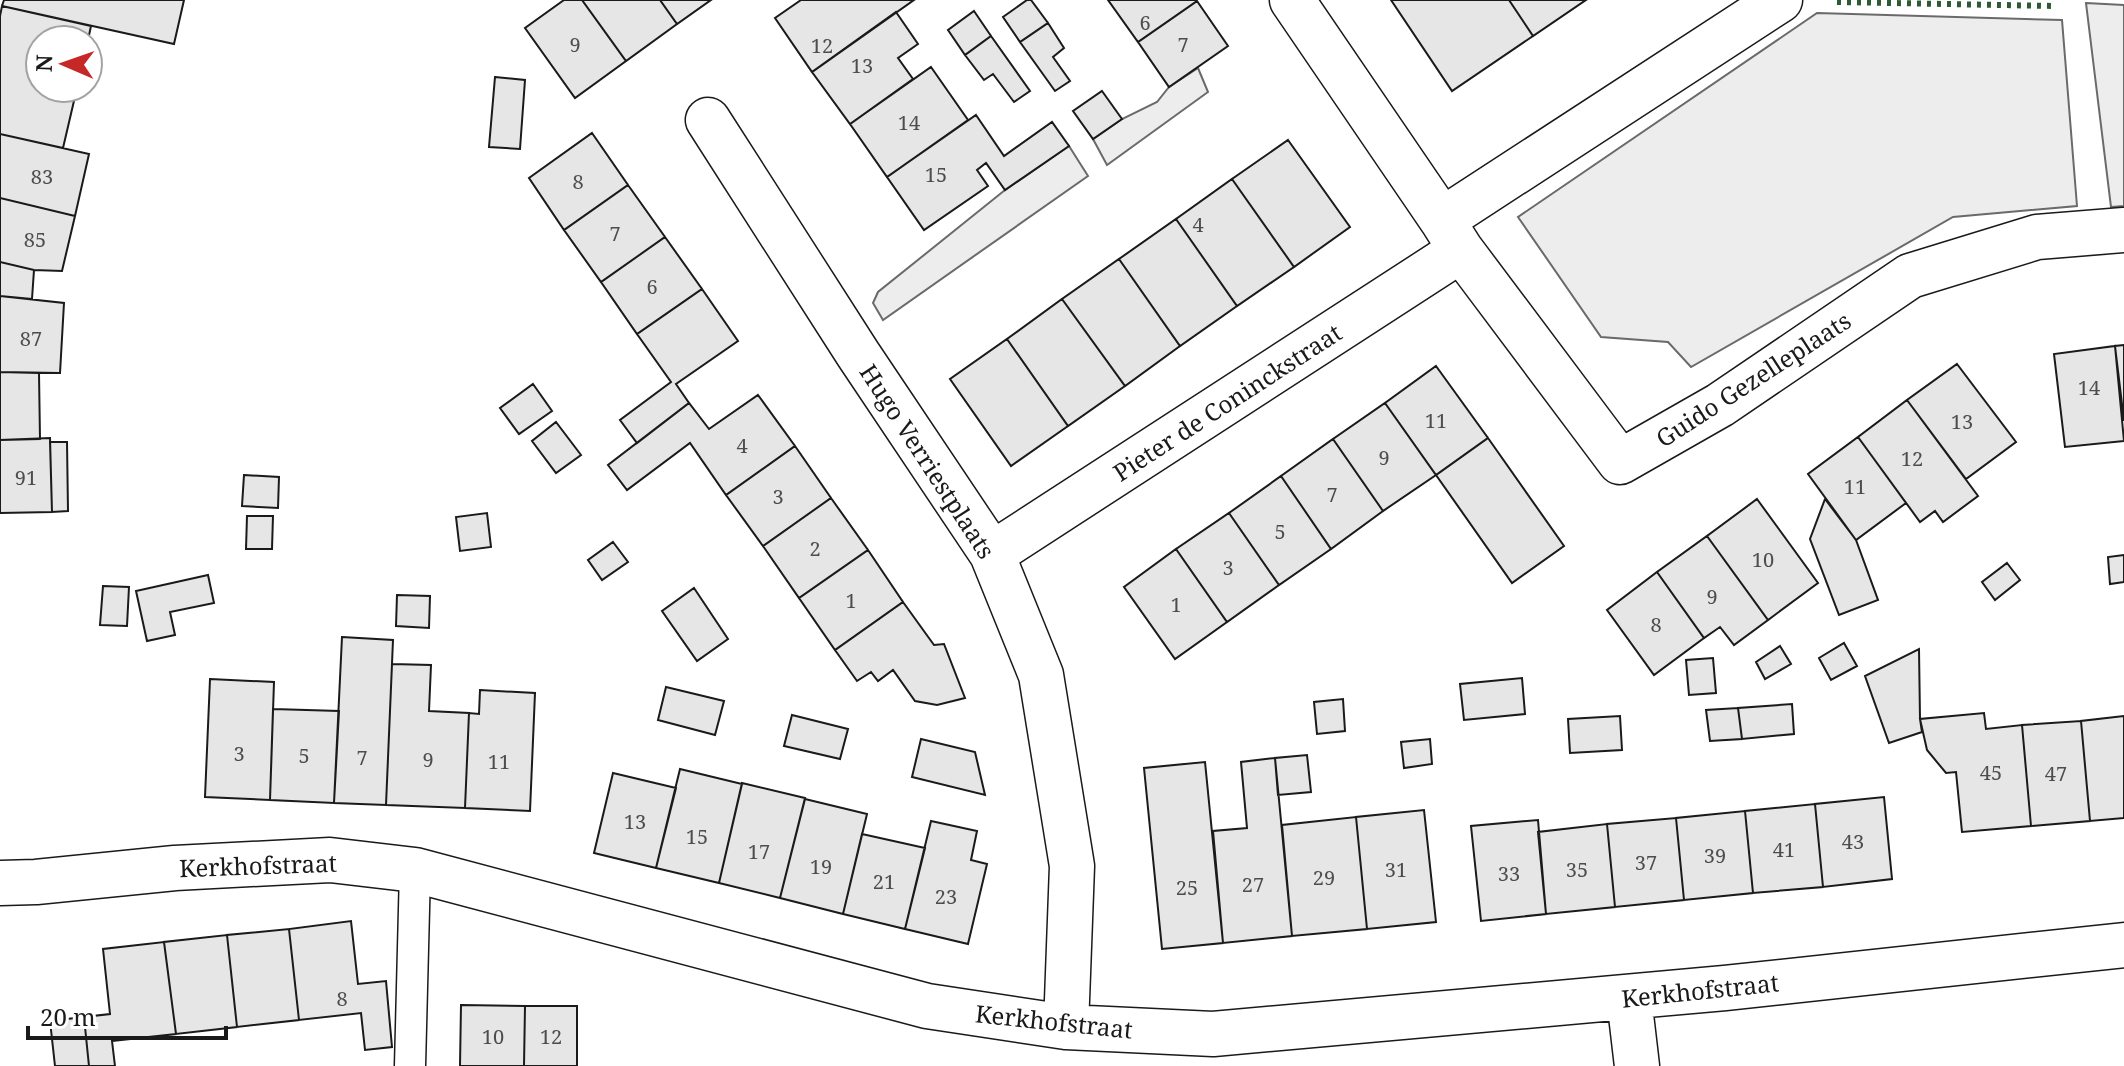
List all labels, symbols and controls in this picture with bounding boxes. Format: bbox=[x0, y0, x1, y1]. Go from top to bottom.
house number: 6 bbox=[1139, 9, 1151, 36]
north arrow bbox=[24, 24, 104, 104]
house number: 9 bbox=[569, 31, 581, 58]
house number: 7 bbox=[1177, 31, 1189, 58]
house number: 12 bbox=[811, 32, 833, 59]
house number: 13 bbox=[851, 52, 873, 79]
text: N bbox=[28, 54, 58, 72]
house number: 14 bbox=[898, 109, 920, 136]
house number: 15 bbox=[925, 161, 947, 188]
house number: 83 bbox=[31, 163, 53, 190]
house number: 8 bbox=[572, 168, 584, 195]
house number: 4 bbox=[1192, 211, 1204, 238]
house number: 7 bbox=[609, 220, 621, 247]
house number: 85 bbox=[24, 226, 46, 253]
house number: 6 bbox=[646, 273, 658, 300]
street label: Guido Gezelleplaats bbox=[1649, 304, 1857, 454]
street label: Pieter de Coninckstraat bbox=[1106, 316, 1348, 488]
house number: 87 bbox=[20, 325, 42, 352]
street label: Hugo Verriestplaats bbox=[853, 357, 1003, 565]
house number: 14 bbox=[2078, 374, 2100, 401]
house number: 11 bbox=[1425, 407, 1447, 434]
house number: 13 bbox=[1951, 408, 1973, 435]
house number: 4 bbox=[736, 432, 748, 459]
house number: 9 bbox=[1378, 444, 1390, 471]
house number: 12 bbox=[1901, 445, 1923, 472]
house number: 91 bbox=[15, 464, 37, 491]
house number: 11 bbox=[1844, 473, 1866, 500]
house number: 7 bbox=[1326, 481, 1338, 508]
house number: 3 bbox=[772, 483, 784, 510]
house number: 5 bbox=[1274, 518, 1286, 545]
house number: 2 bbox=[809, 535, 821, 562]
house number: 10 bbox=[1752, 546, 1774, 573]
house number: 3 bbox=[1222, 554, 1234, 581]
house number: 9 bbox=[1706, 583, 1718, 610]
house number: 1 bbox=[845, 587, 857, 614]
house number: 1 bbox=[1170, 591, 1182, 618]
house number: 8 bbox=[1650, 611, 1662, 638]
house number: 3 bbox=[233, 740, 245, 767]
house number: 5 bbox=[298, 742, 310, 769]
house number: 7 bbox=[356, 744, 368, 771]
house number: 9 bbox=[422, 746, 434, 773]
house number: 11 bbox=[488, 748, 510, 775]
house number: 45 bbox=[1980, 759, 2002, 786]
house number: 47 bbox=[2045, 760, 2067, 787]
house number: 13 bbox=[624, 808, 646, 835]
house number: 15 bbox=[686, 823, 708, 850]
house number: 43 bbox=[1842, 828, 1864, 855]
house number: 41 bbox=[1773, 836, 1795, 863]
house number: 17 bbox=[748, 838, 770, 865]
house number: 39 bbox=[1704, 842, 1726, 869]
street label: Kerkhofstraat bbox=[178, 846, 338, 884]
house number: 37 bbox=[1635, 849, 1657, 876]
house number: 19 bbox=[810, 853, 832, 880]
house number: 31 bbox=[1385, 856, 1407, 883]
house number: 35 bbox=[1566, 856, 1588, 883]
house number: 33 bbox=[1498, 860, 1520, 887]
house number: 29 bbox=[1313, 864, 1335, 891]
house number: 21 bbox=[873, 868, 895, 895]
house number: 27 bbox=[1242, 871, 1264, 898]
house number: 25 bbox=[1176, 874, 1198, 901]
house number: 23 bbox=[935, 883, 957, 910]
street label: Kerkhofstraat bbox=[1620, 965, 1780, 1015]
house number: 8 bbox=[336, 985, 348, 1012]
scale bar bbox=[28, 990, 226, 1040]
street label: Kerkhofstraat bbox=[974, 996, 1134, 1046]
text: 20 m bbox=[40, 1000, 96, 1033]
house number: 10 bbox=[482, 1023, 504, 1050]
house number: 12 bbox=[540, 1023, 562, 1050]

